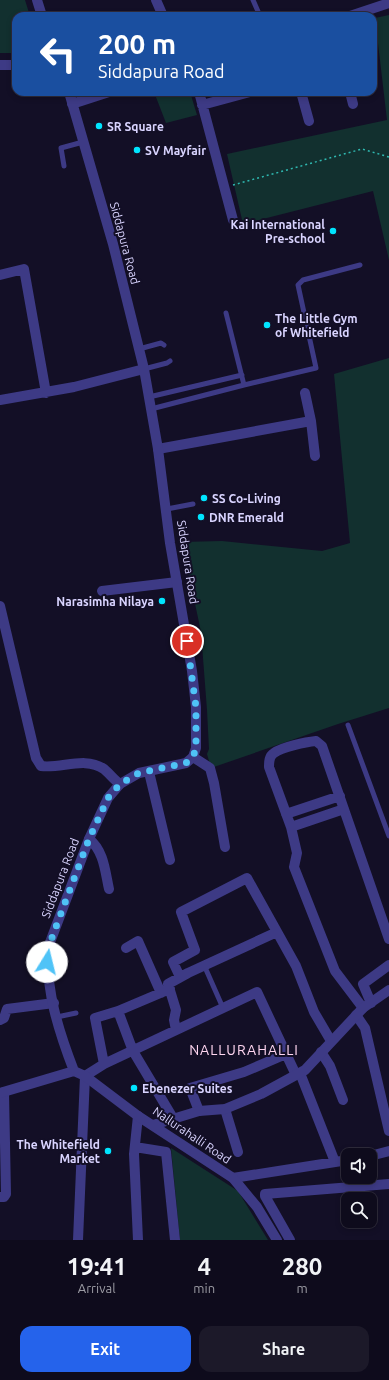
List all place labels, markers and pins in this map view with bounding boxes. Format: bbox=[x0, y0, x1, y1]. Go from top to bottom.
place label: SR Square bbox=[107, 120, 164, 133]
marker: SR Square bbox=[94, 121, 104, 131]
place label: SV Mayfair bbox=[145, 144, 206, 157]
marker: SV Mayfair bbox=[132, 145, 142, 155]
place label: Kai International Pre-school bbox=[231, 218, 325, 245]
marker: Kai International Pre-school bbox=[328, 226, 338, 236]
place label: The Little Gym of Whitefield bbox=[275, 312, 358, 339]
marker: The Little Gym of Whitefield bbox=[262, 320, 272, 330]
place label: SS Co-Living bbox=[212, 492, 281, 505]
marker: SS Co-Living bbox=[199, 493, 209, 503]
place label: DNR Emerald bbox=[209, 511, 284, 524]
marker: DNR Emerald bbox=[196, 512, 206, 522]
place label: Narasimha Nilaya bbox=[56, 595, 154, 608]
marker: Narasimha Nilaya bbox=[157, 596, 167, 606]
pin bbox=[170, 624, 204, 658]
place label: Ebenezer Suites bbox=[142, 1082, 233, 1095]
marker: Ebenezer Suites bbox=[129, 1083, 139, 1093]
place label: The Whitefield Market bbox=[16, 1138, 100, 1165]
marker: The Whitefield Market bbox=[103, 1146, 113, 1156]

